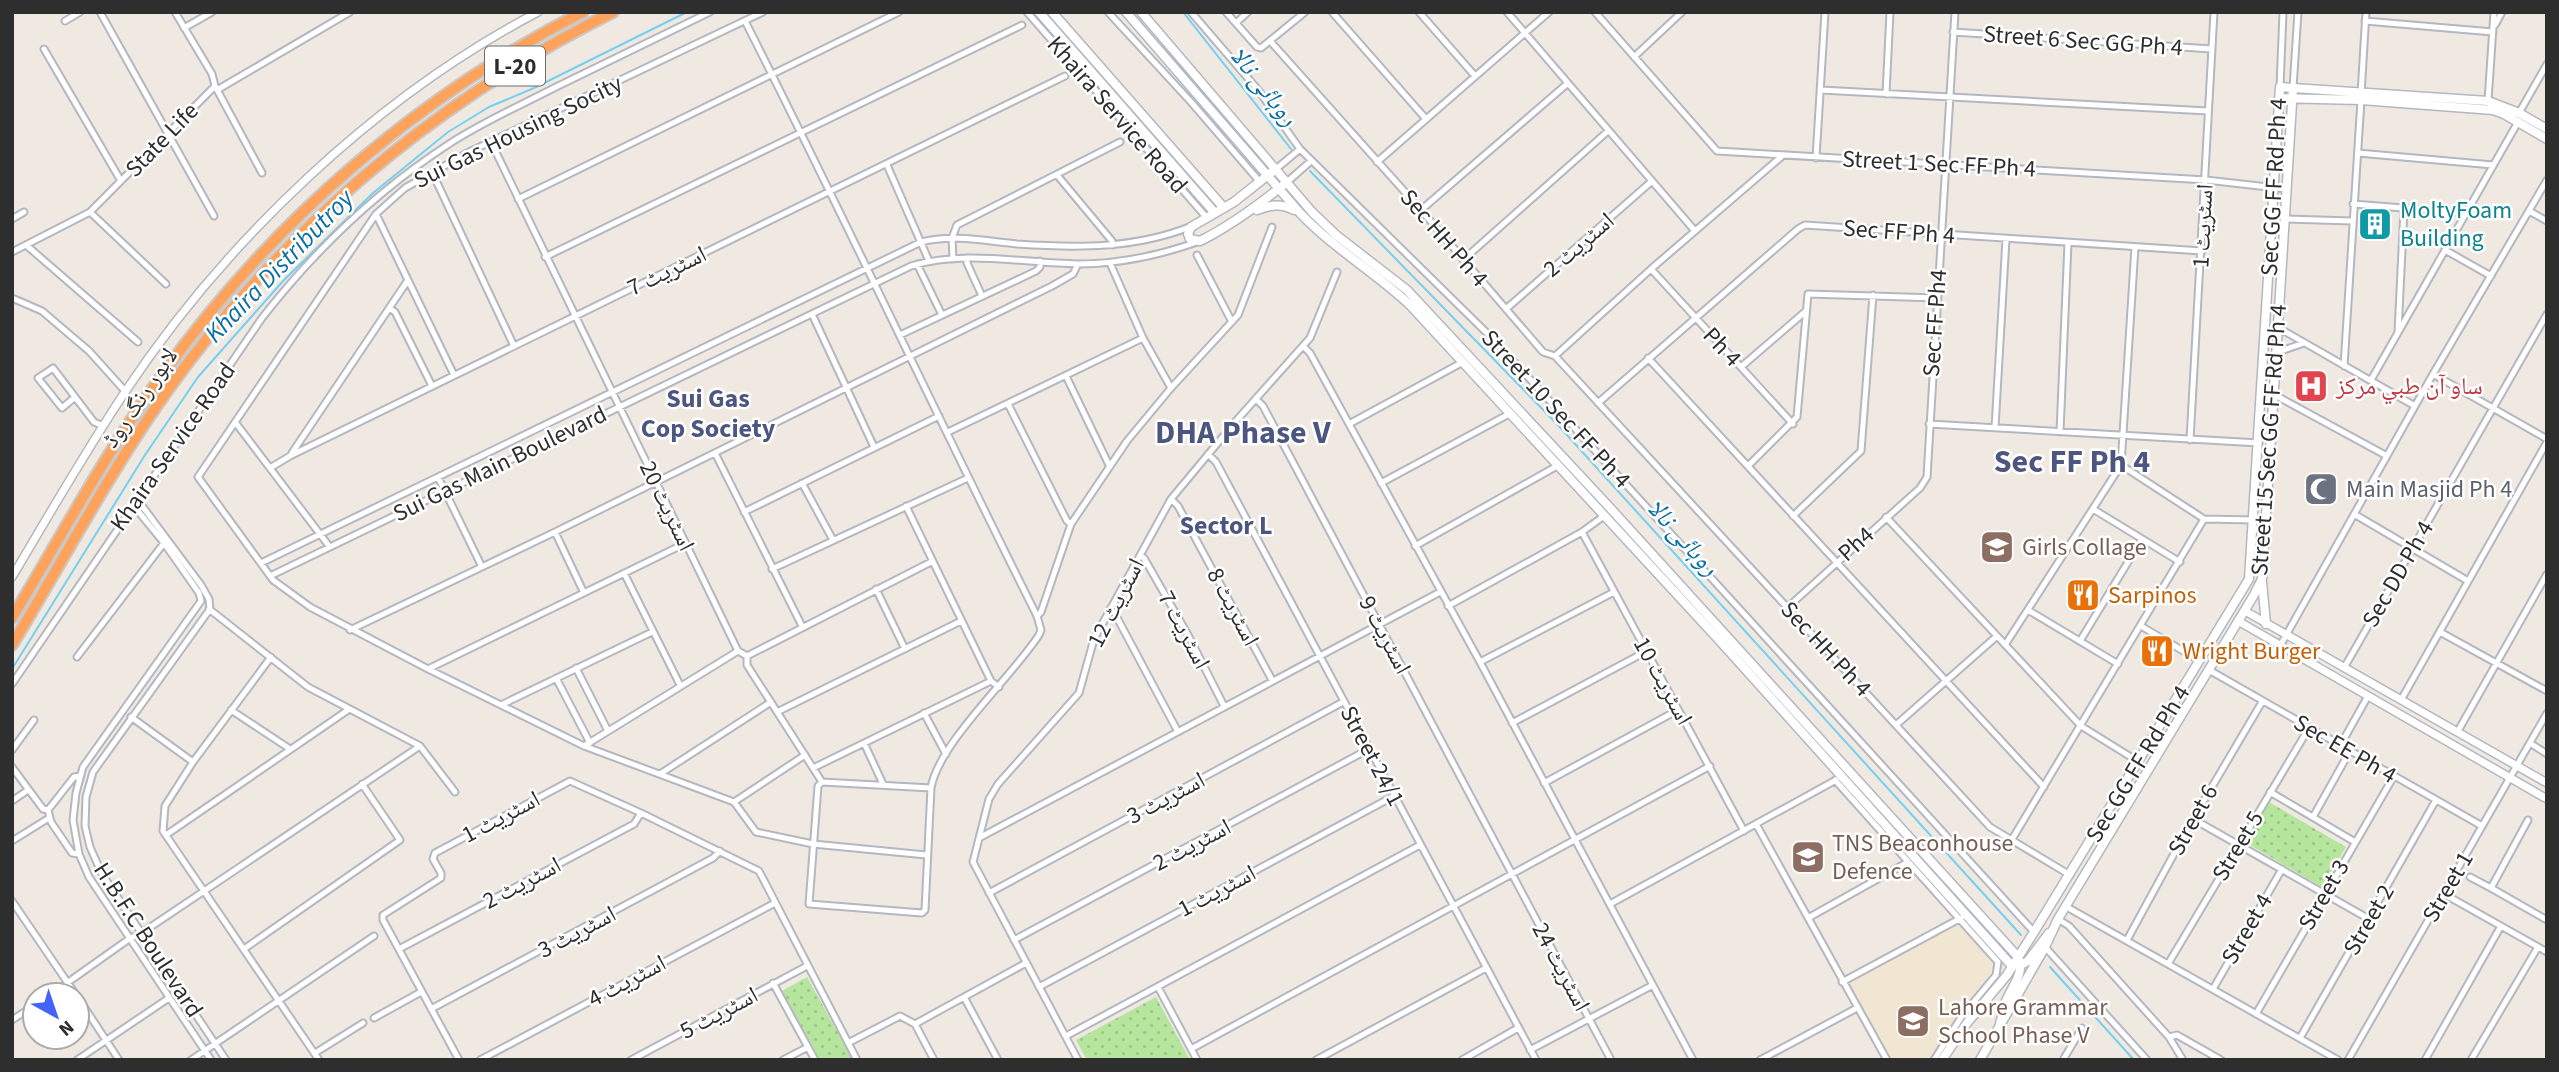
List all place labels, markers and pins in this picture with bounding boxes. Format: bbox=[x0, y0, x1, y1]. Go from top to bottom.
place label: MoltyFoam Building bbox=[2400, 193, 2512, 256]
building icon: MoltyFoam Building bbox=[2356, 205, 2394, 243]
hospital icon: ساو آن طبي مرکز bbox=[2292, 367, 2330, 405]
place label: ساو آن طبي مرکز bbox=[2335, 369, 2483, 405]
mosque icon: Main Masjid Ph 4 bbox=[2302, 470, 2340, 508]
place label: Main Masjid Ph 4 bbox=[2346, 472, 2512, 507]
school or university icon: Girls Collage bbox=[1978, 528, 2016, 566]
place label: Girls Collage bbox=[2022, 530, 2147, 565]
restaurant icon: Sarpinos bbox=[2064, 576, 2102, 614]
place label: Sarpinos bbox=[2108, 578, 2197, 613]
restaurant icon: Wright Burger bbox=[2138, 632, 2176, 670]
place label: Wright Burger bbox=[2182, 634, 2321, 669]
place label: TNS Beaconhouse Defence bbox=[1832, 826, 2013, 889]
school or university icon: TNS Beaconhouse Defence bbox=[1789, 838, 1827, 876]
place label: Lahore Grammar School Phase V bbox=[1938, 990, 2108, 1053]
school or university icon: Lahore Grammar School Phase V bbox=[1894, 1002, 1932, 1040]

